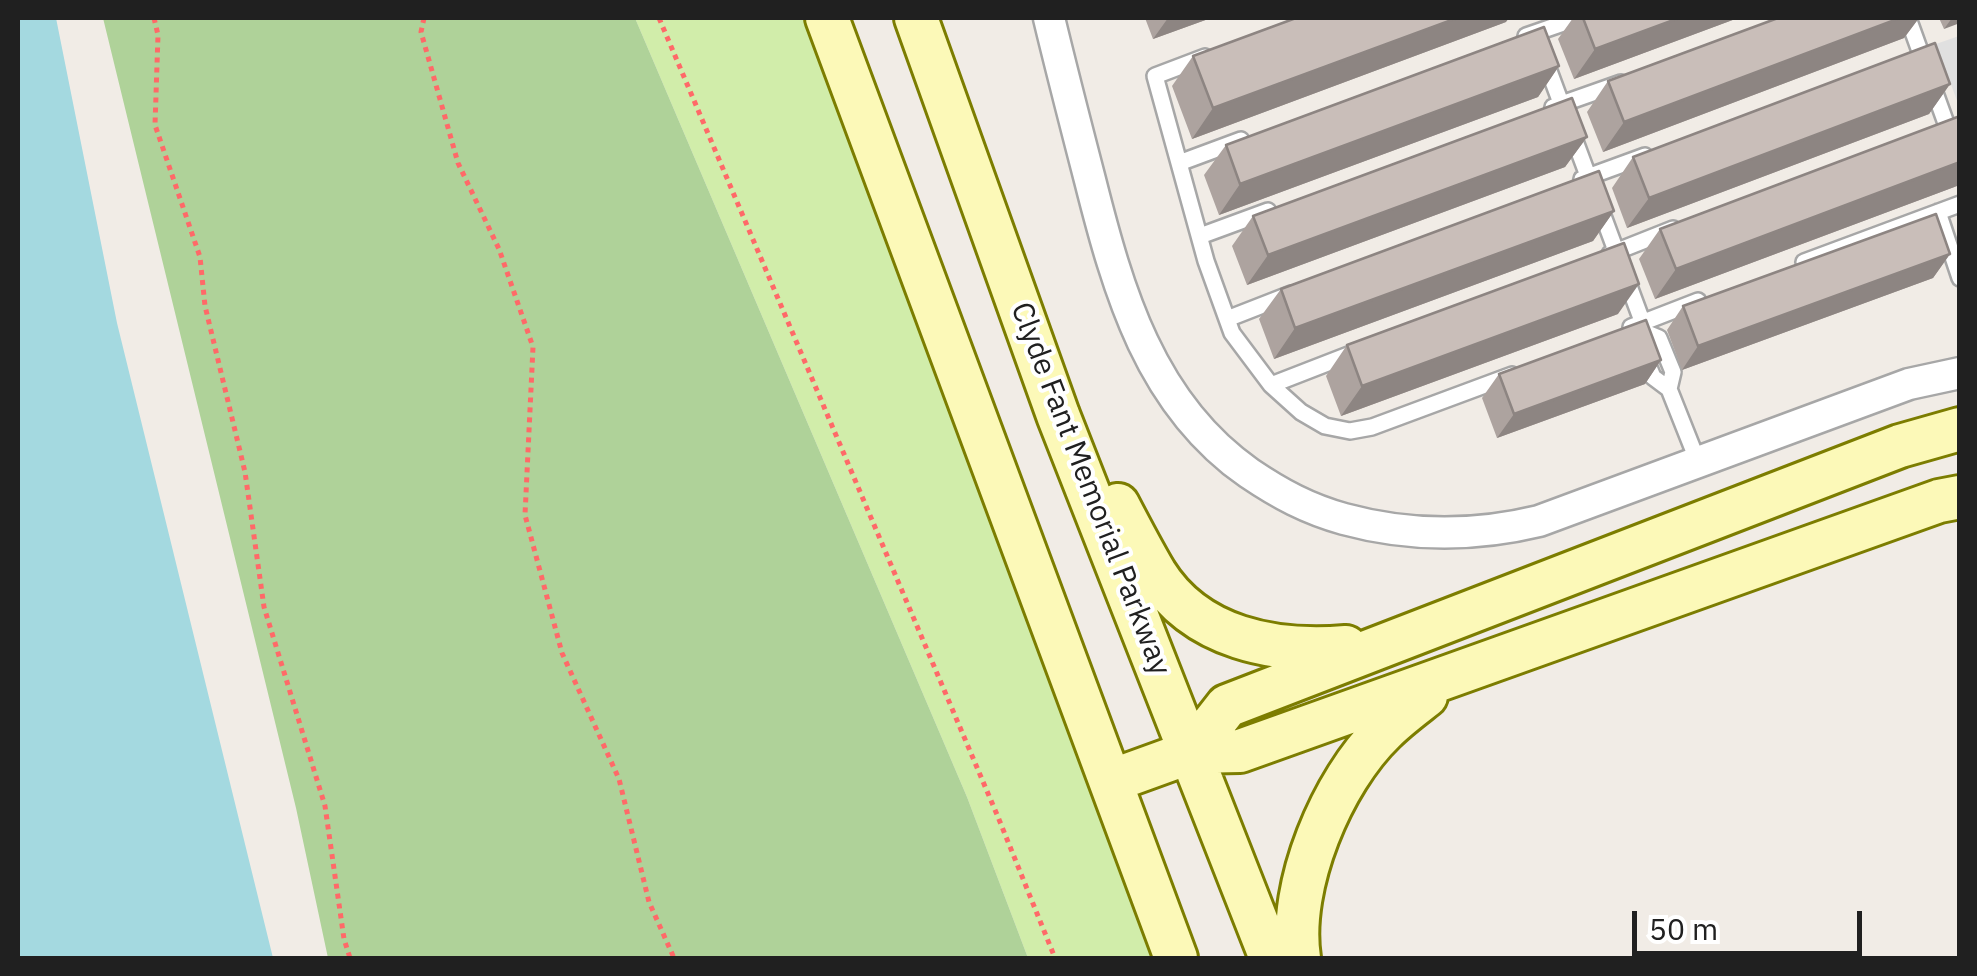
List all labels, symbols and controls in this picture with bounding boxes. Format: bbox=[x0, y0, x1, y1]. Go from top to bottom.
street label: Clyde Fant Memorial Parkway bbox=[1002, 298, 1178, 680]
scale bar bbox=[1637, 891, 1867, 953]
text: 50 m bbox=[1649, 909, 1718, 948]

